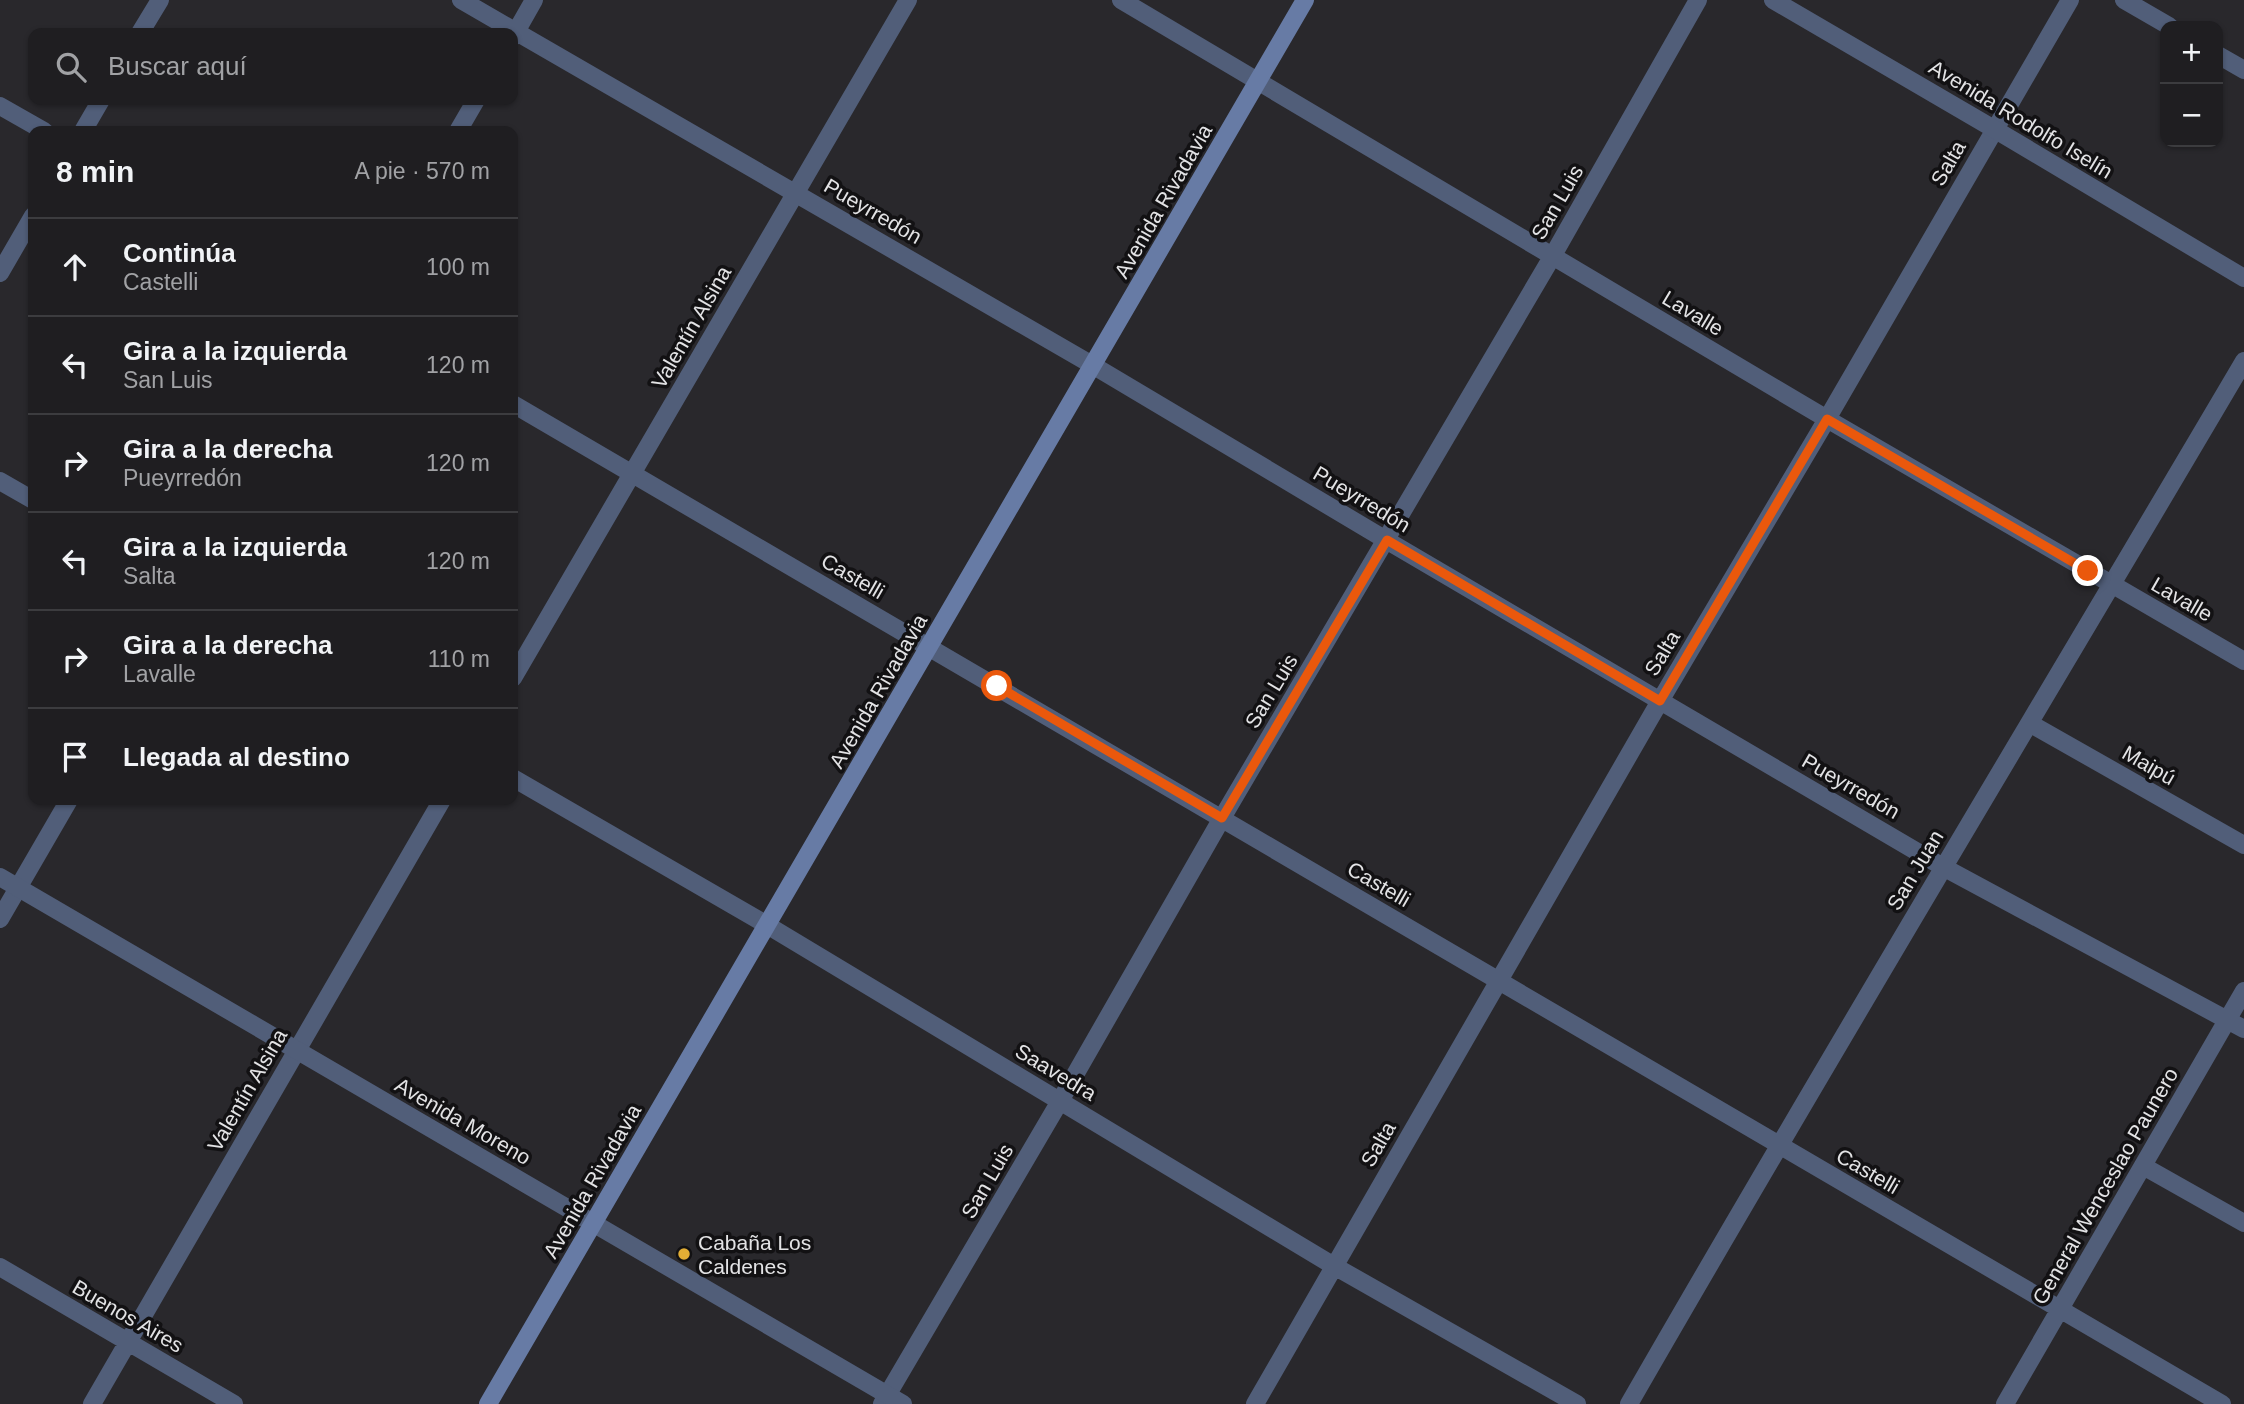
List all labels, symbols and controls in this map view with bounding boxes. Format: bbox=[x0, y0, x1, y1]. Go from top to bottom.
map controls bbox=[2160, 21, 2223, 147]
button: + bbox=[2160, 21, 2223, 84]
search box bbox=[28, 28, 518, 105]
icon: search bbox=[52, 48, 90, 86]
text: Buscar aquí bbox=[108, 51, 247, 81]
street label: Avenida Rodolfo Iselín bbox=[1925, 55, 2117, 183]
button: − bbox=[2160, 84, 2223, 147]
street label: Avenida Rivadavia bbox=[1110, 120, 1217, 282]
street label: Salta bbox=[1926, 136, 1970, 189]
text: 8 min bbox=[56, 155, 134, 188]
text: A pie · 570 m bbox=[354, 158, 490, 184]
street label: San Luis bbox=[1527, 161, 1587, 243]
street label: Pueyrredón bbox=[820, 174, 926, 248]
text: Continúa bbox=[123, 238, 236, 268]
icon: ahead bbox=[56, 248, 94, 286]
text: 100 m bbox=[426, 254, 490, 280]
street label: Valentín Alsina bbox=[647, 261, 735, 392]
text: Castelli bbox=[123, 269, 198, 295]
street label: Lavalle bbox=[1659, 286, 1727, 340]
text: Gira a la izquierda bbox=[123, 336, 347, 366]
icon: left bbox=[56, 346, 94, 384]
text: 120 m bbox=[426, 352, 490, 378]
text: San Luis bbox=[123, 367, 213, 393]
text: Gira a la derecha bbox=[123, 434, 333, 464]
icon: right bbox=[56, 444, 94, 482]
text: 120 m bbox=[426, 450, 490, 476]
street label: Pueyrredón bbox=[1310, 461, 1414, 537]
text: Pueyrredón bbox=[123, 465, 242, 491]
text: Gira a la izquierda bbox=[123, 532, 347, 562]
icon: left bbox=[56, 542, 94, 580]
text: 120 m bbox=[426, 548, 490, 574]
street label: Castelli bbox=[817, 549, 889, 603]
route end bbox=[2072, 555, 2103, 586]
text: Salta bbox=[123, 563, 175, 589]
street label: Lavalle bbox=[2147, 572, 2217, 626]
street label: Avenida Rivadavia bbox=[825, 610, 932, 772]
street label: Salta bbox=[1640, 626, 1684, 679]
text: Gira a la derecha bbox=[123, 630, 333, 660]
icon: right bbox=[56, 640, 94, 678]
text: 110 m bbox=[428, 646, 490, 672]
street label: San Luis bbox=[1240, 650, 1302, 732]
text: Lavalle bbox=[123, 661, 196, 687]
route start bbox=[981, 670, 1012, 701]
icon: arrive bbox=[56, 738, 94, 776]
street label: Maipú bbox=[2118, 741, 2180, 789]
text: Llegada al destino bbox=[123, 742, 350, 772]
street label: Pueyrredón bbox=[1798, 749, 1904, 823]
street label: San Juan bbox=[1882, 826, 1948, 914]
street label: Castelli bbox=[1343, 857, 1415, 911]
street label: Valentín Alsina bbox=[203, 1024, 291, 1155]
street label: Saavedra bbox=[1012, 1039, 1101, 1105]
street label: General Wenceslao Paunero bbox=[2028, 1064, 2182, 1308]
street label: Avenida Moreno bbox=[391, 1073, 535, 1169]
street label: Avenida Rivadavia bbox=[539, 1100, 646, 1262]
street label: Salta bbox=[1356, 1117, 1400, 1170]
street label: San Luis bbox=[957, 1140, 1017, 1222]
street label: Castelli bbox=[1832, 1144, 1904, 1198]
place label: Cabaña Los Caldenes bbox=[698, 1231, 811, 1278]
marker: Cabaña Los Caldenes bbox=[676, 1246, 692, 1262]
street label: Buenos Aires bbox=[69, 1275, 187, 1357]

